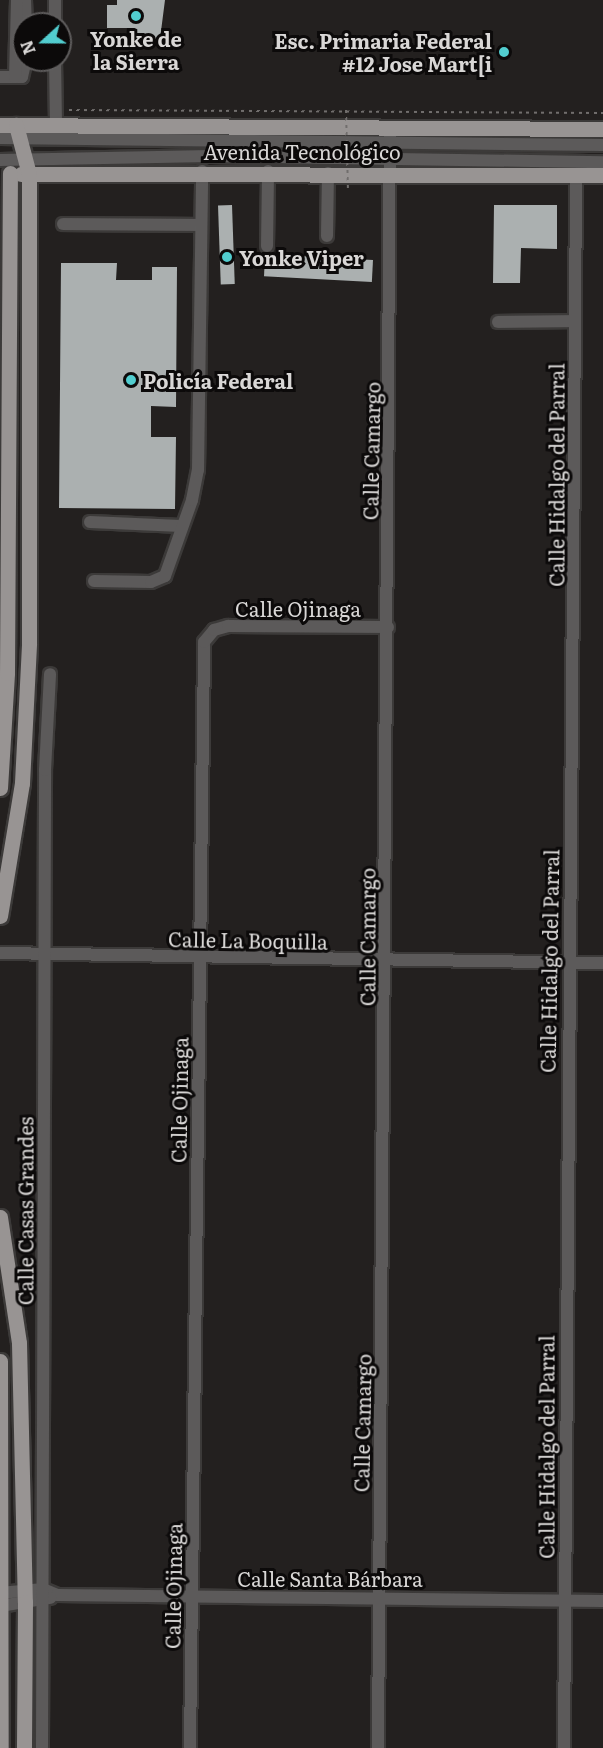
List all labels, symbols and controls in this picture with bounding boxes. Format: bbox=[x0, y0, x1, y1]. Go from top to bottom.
marker: Yonke de la Sierra bbox=[129, 9, 143, 23]
north arrow bbox=[12, 12, 72, 72]
place label: Yonke de la Sierra bbox=[90, 26, 182, 73]
place label: Esc. Primaria Federal #12 Jose Mart[i bbox=[274, 28, 492, 75]
text: N bbox=[13, 37, 41, 58]
marker: Esc. Primaria Federal #12 Jose Mart[i bbox=[497, 45, 511, 59]
street label: Avenida Tecnológico bbox=[203, 139, 401, 163]
place label: Yonke Viper bbox=[239, 245, 364, 269]
marker: Yonke Viper bbox=[220, 250, 234, 264]
street label: Calle Hidalgo del Parral bbox=[544, 363, 568, 587]
place label: Policía Federal bbox=[143, 368, 293, 392]
marker: Policía Federal bbox=[124, 373, 138, 387]
street label: Calle Camargo bbox=[358, 382, 384, 520]
street label: Calle Ojinaga bbox=[235, 596, 361, 620]
street label: Calle Hidalgo del Parral bbox=[535, 849, 563, 1073]
street label: Calle Camargo bbox=[355, 868, 379, 1006]
street label: Calle La Boquilla bbox=[168, 927, 328, 953]
street label: Calle Ojinaga bbox=[166, 1037, 192, 1163]
street label: Calle Casas Grandes bbox=[13, 1117, 37, 1305]
street label: Calle Hidalgo del Parral bbox=[534, 1335, 558, 1559]
street label: Calle Camargo bbox=[349, 1354, 375, 1492]
street label: Calle Ojinaga bbox=[160, 1523, 186, 1649]
street label: Calle Santa Bárbara bbox=[237, 1566, 423, 1590]

